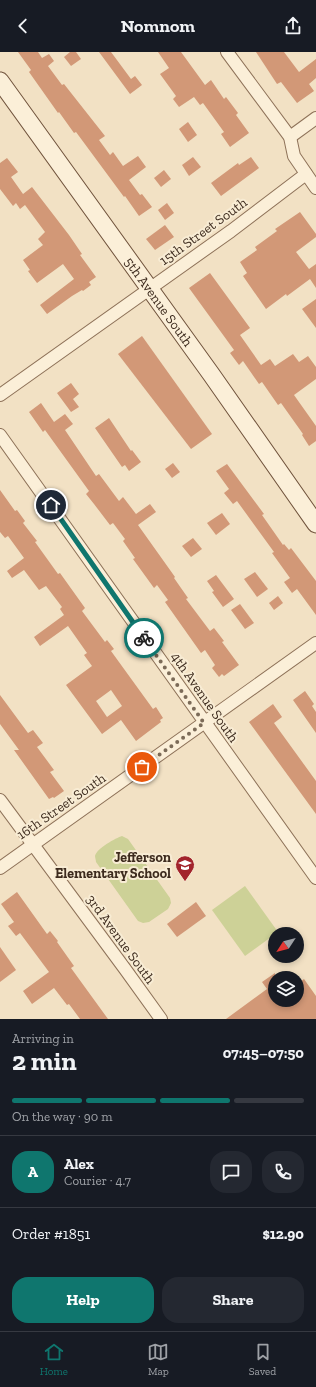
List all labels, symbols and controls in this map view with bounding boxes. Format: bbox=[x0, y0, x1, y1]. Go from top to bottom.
icon: back bbox=[12, 15, 34, 37]
text: Nomnom bbox=[121, 15, 195, 37]
icon: share bbox=[282, 15, 304, 37]
street label: 15th Street South bbox=[156, 194, 251, 269]
street label: 5th Avenue South bbox=[121, 254, 197, 350]
pin bbox=[34, 488, 68, 522]
icon: home bbox=[40, 494, 62, 516]
courier bbox=[124, 618, 164, 658]
icon: bike bbox=[133, 627, 155, 649]
street label: 4th Avenue South bbox=[167, 649, 242, 746]
pin bbox=[125, 750, 159, 784]
icon: bag bbox=[131, 756, 153, 778]
street label: 16th Street South bbox=[14, 769, 109, 843]
place label: Jefferson Elementary School bbox=[55, 849, 172, 882]
school or university icon: Jefferson Elementary School bbox=[174, 854, 196, 882]
street label: 3rd Avenue South bbox=[82, 891, 159, 987]
north arrow bbox=[268, 927, 304, 963]
map controls bbox=[268, 927, 304, 1007]
button: layers bbox=[268, 971, 304, 1007]
text: Arriving in bbox=[12, 1031, 74, 1046]
text: 07:45–07:50 bbox=[223, 1044, 304, 1062]
text: 2 min bbox=[12, 1045, 77, 1077]
text: On the way · 90 m bbox=[12, 1109, 112, 1124]
button: chat bbox=[210, 1151, 252, 1193]
button: phone bbox=[262, 1151, 304, 1193]
text: Alex bbox=[64, 1155, 94, 1173]
text: A bbox=[28, 1163, 38, 1181]
text: Courier · 4.7 bbox=[64, 1173, 131, 1188]
text: Order #1851 bbox=[12, 1225, 90, 1243]
text: $12.90 bbox=[262, 1225, 304, 1243]
button: Help bbox=[12, 1277, 154, 1323]
button: Share bbox=[162, 1277, 304, 1323]
tab: Home bbox=[40, 1341, 68, 1378]
tab: Map bbox=[147, 1341, 169, 1378]
tab: Saved bbox=[249, 1341, 276, 1378]

